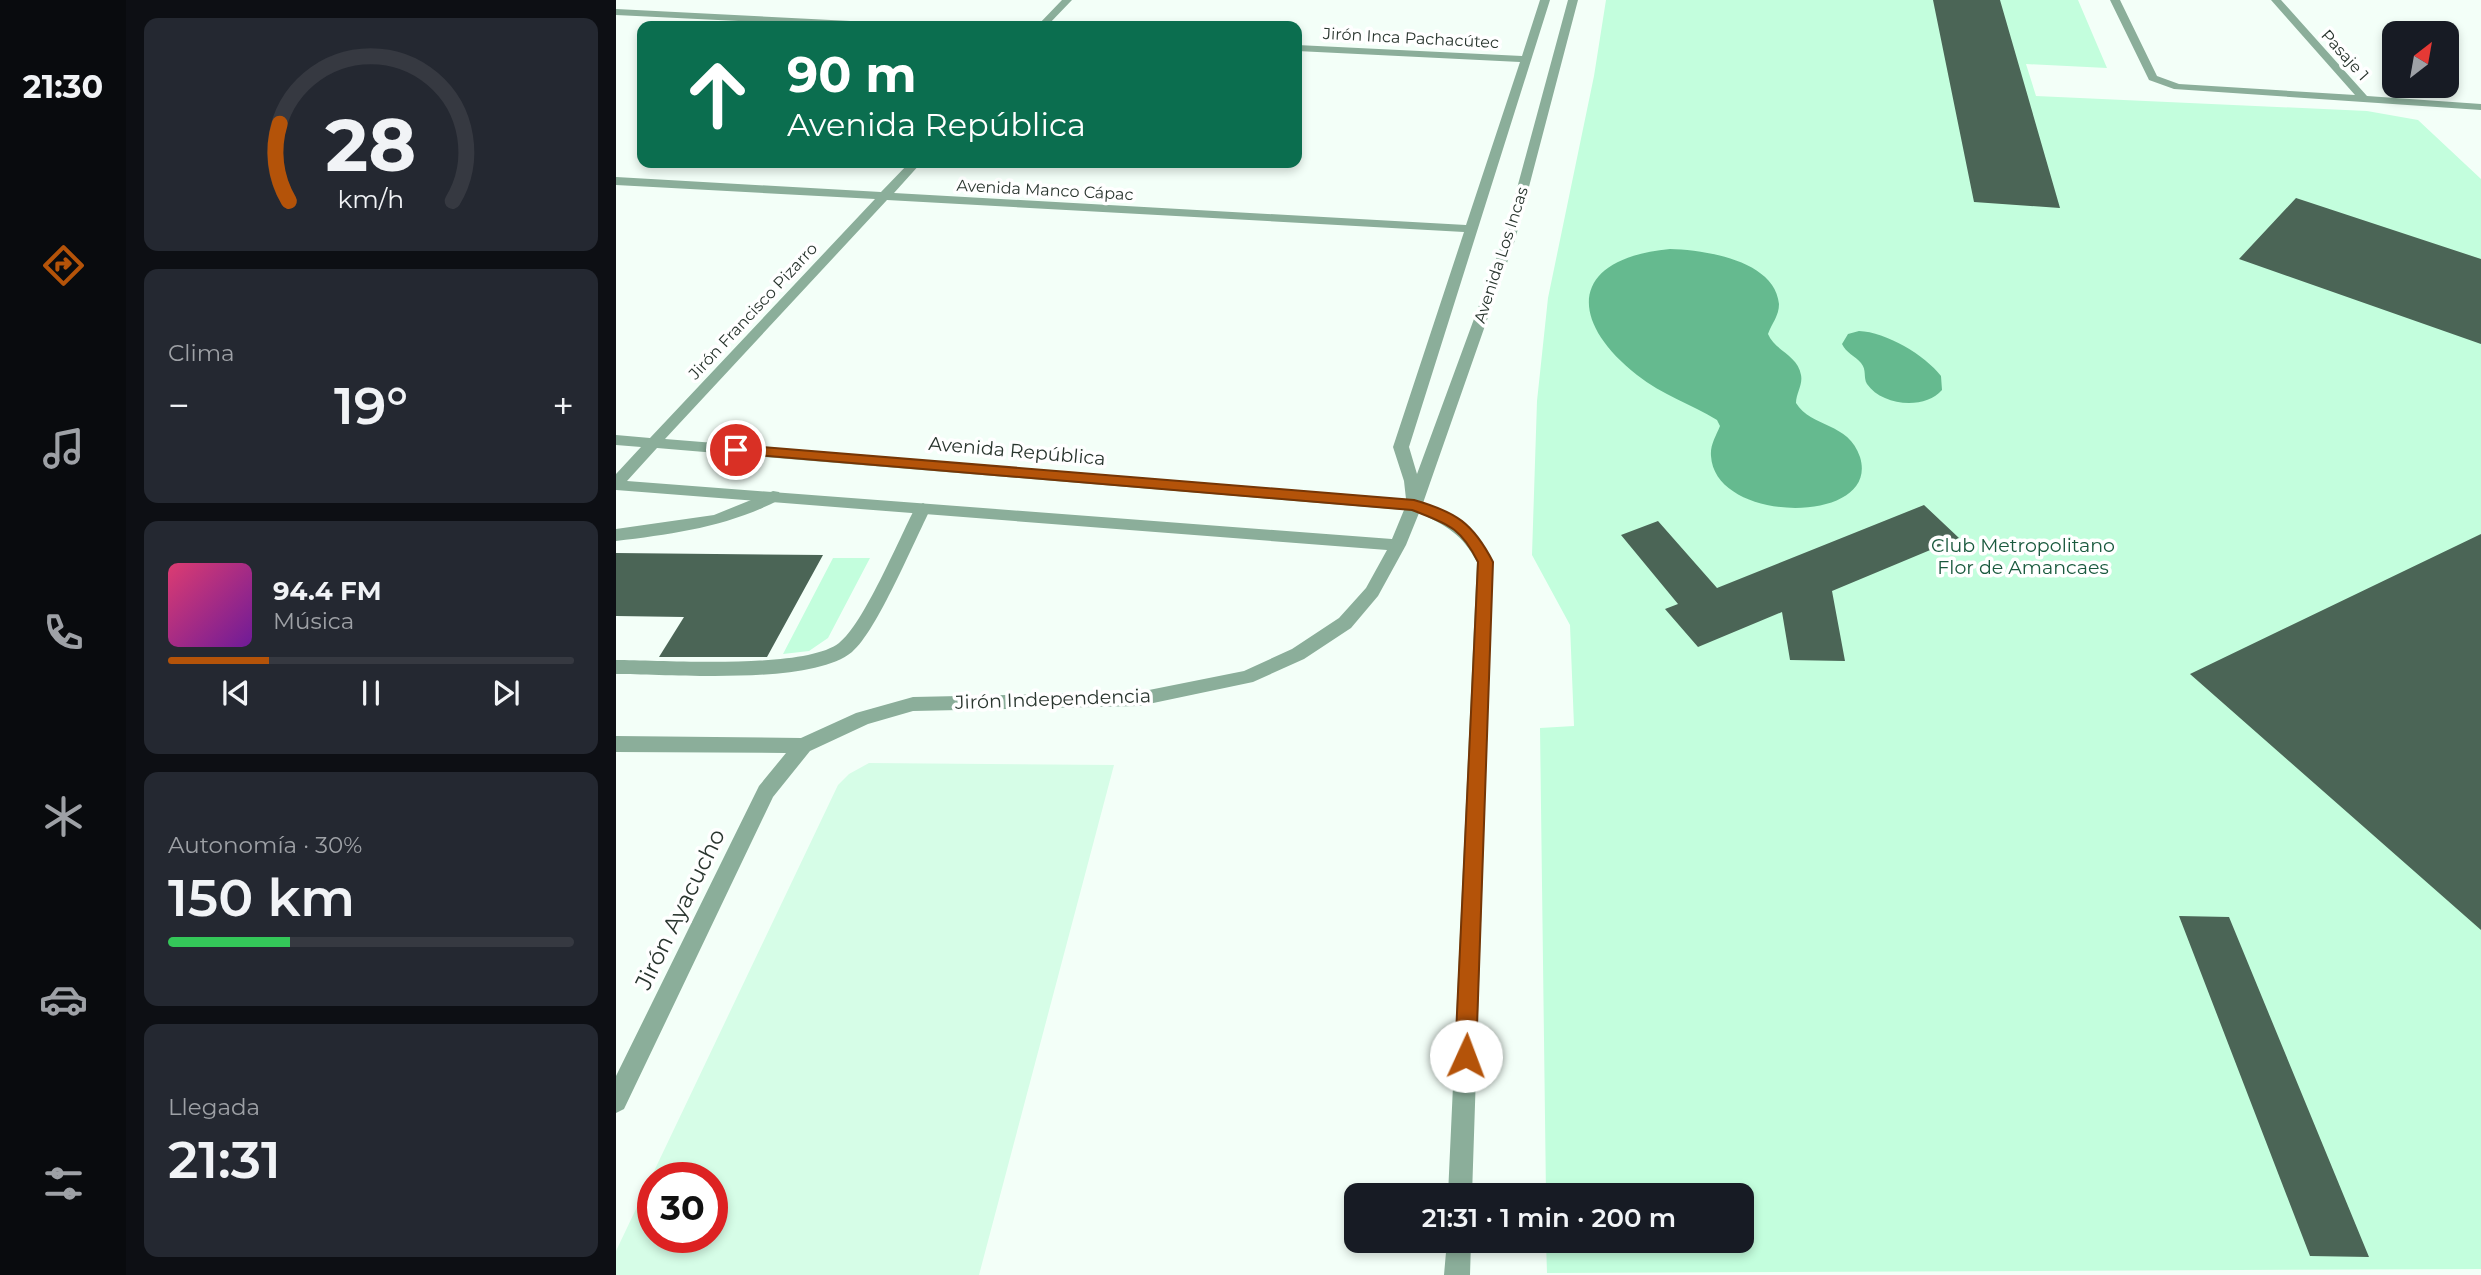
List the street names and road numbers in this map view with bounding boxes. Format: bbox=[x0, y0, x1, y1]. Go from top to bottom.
street label: Jirón Inca Pachacútec bbox=[1321, 24, 1500, 52]
street label: Pasaje 1 bbox=[2317, 26, 2373, 84]
street label: Avenida Manco Cápac bbox=[956, 176, 1134, 204]
street label: Avenida Los Incas bbox=[1470, 184, 1532, 325]
street label: Jirón Francisco Pizarro bbox=[684, 239, 821, 384]
street label: Avenida República bbox=[928, 432, 1106, 470]
street label: Jirón Independencia bbox=[954, 684, 1151, 714]
street label: Jirón Ayacucho bbox=[629, 824, 731, 995]

